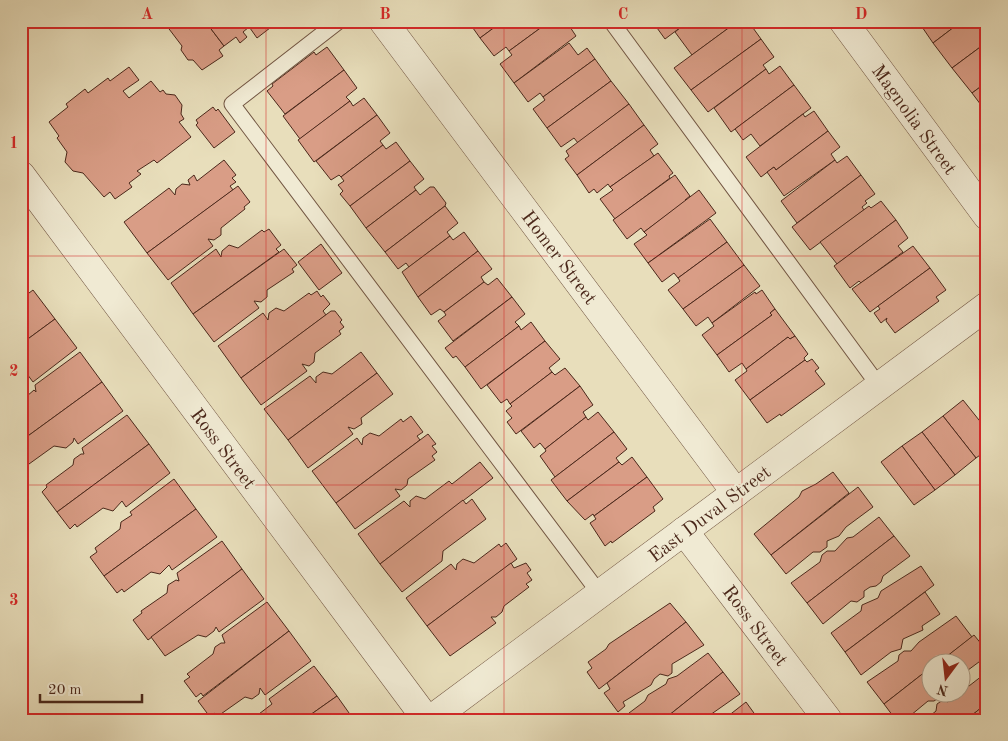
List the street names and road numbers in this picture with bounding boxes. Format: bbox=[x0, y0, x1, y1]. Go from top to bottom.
street label: Magnolia Street bbox=[867, 62, 959, 179]
street label: Homer Street bbox=[517, 208, 599, 309]
street label: Ross Street bbox=[186, 406, 258, 493]
street label: East Duval Street bbox=[646, 463, 775, 567]
street label: Ross Street bbox=[718, 583, 790, 670]

